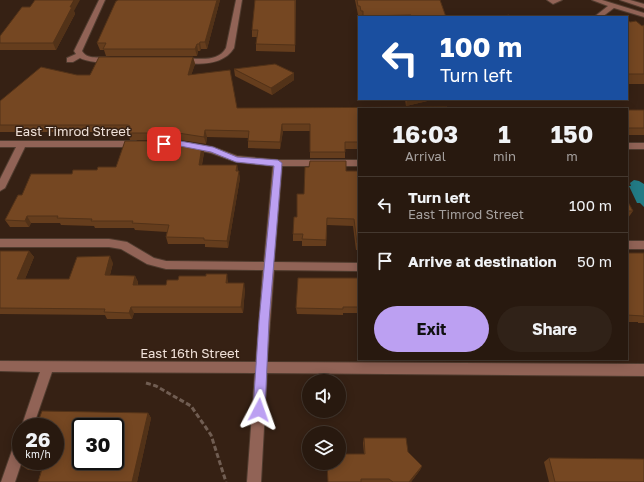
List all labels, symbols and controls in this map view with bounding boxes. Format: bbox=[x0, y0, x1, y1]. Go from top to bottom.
text: 100 m bbox=[440, 30, 522, 63]
icon: left bbox=[374, 32, 426, 84]
text: Turn left bbox=[440, 64, 513, 86]
text: 16:03 bbox=[393, 119, 458, 148]
text: 1 bbox=[498, 119, 511, 148]
text: 150 bbox=[551, 119, 593, 148]
street label: East Timrod Street bbox=[15, 123, 131, 139]
pin bbox=[147, 127, 181, 161]
icon: arrive bbox=[153, 133, 175, 155]
text: Arrival bbox=[405, 148, 446, 164]
text: min bbox=[493, 148, 516, 164]
text: m bbox=[566, 148, 578, 164]
text: Turn left bbox=[408, 188, 470, 206]
icon: left bbox=[374, 194, 396, 216]
text: 100 m bbox=[569, 196, 612, 214]
text: East Timrod Street bbox=[408, 206, 524, 222]
icon: arrive bbox=[374, 250, 396, 272]
text: Arrive at destination bbox=[408, 252, 557, 270]
text: 50 m bbox=[577, 252, 612, 270]
button: Exit bbox=[374, 306, 489, 352]
button: Share bbox=[497, 306, 612, 352]
street label: East 16th Street bbox=[140, 345, 240, 361]
map controls bbox=[302, 374, 346, 470]
button: sound bbox=[302, 374, 346, 418]
position arrow bbox=[238, 389, 280, 431]
speed limit sign: 30 bbox=[72, 418, 124, 470]
button: layers bbox=[302, 426, 346, 470]
text: 26 bbox=[26, 427, 50, 451]
text: km/h bbox=[25, 448, 51, 460]

